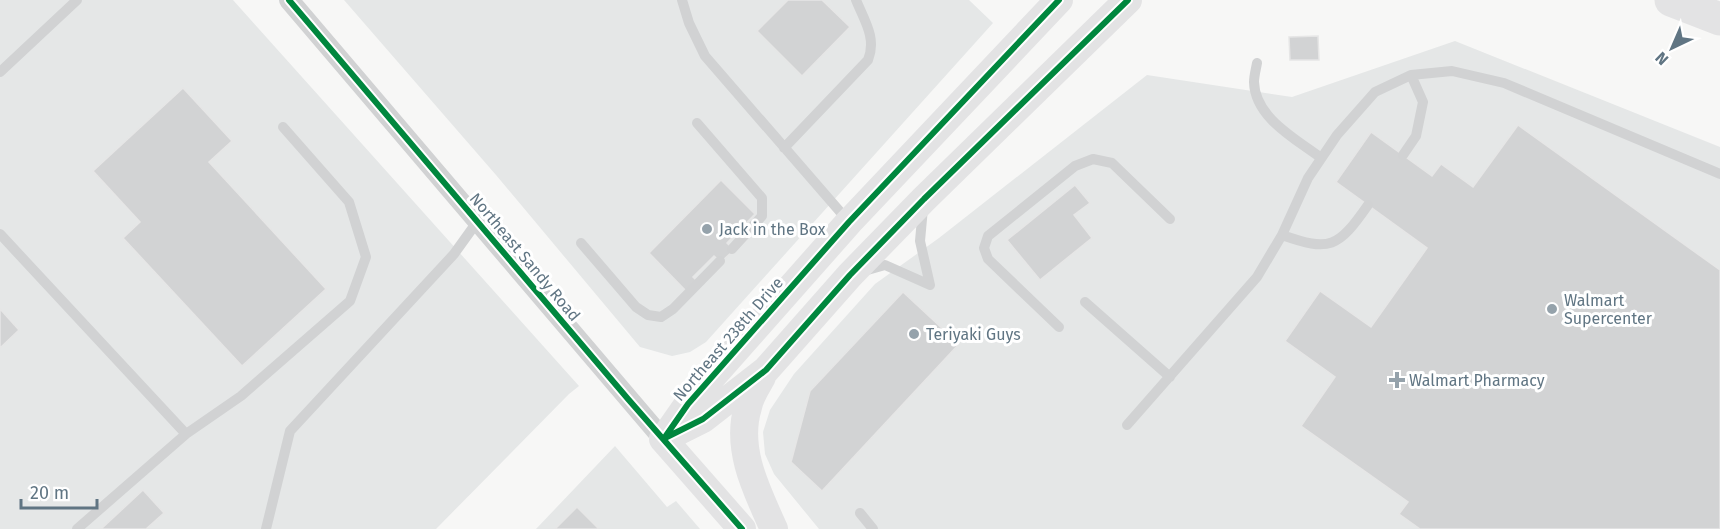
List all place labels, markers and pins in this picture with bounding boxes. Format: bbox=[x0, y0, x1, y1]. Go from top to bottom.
place label: Jack in the Box bbox=[719, 220, 826, 239]
marker: Jack in the Box bbox=[700, 222, 714, 236]
place label: Walmart Supercenter bbox=[1564, 291, 1653, 328]
marker: Walmart Supercenter bbox=[1545, 302, 1559, 316]
place label: Teriyaki Guys bbox=[926, 325, 1021, 344]
marker: Teriyaki Guys bbox=[907, 327, 921, 341]
place label: Walmart Pharmacy bbox=[1409, 371, 1545, 390]
marker: Walmart Pharmacy bbox=[1390, 373, 1404, 387]

